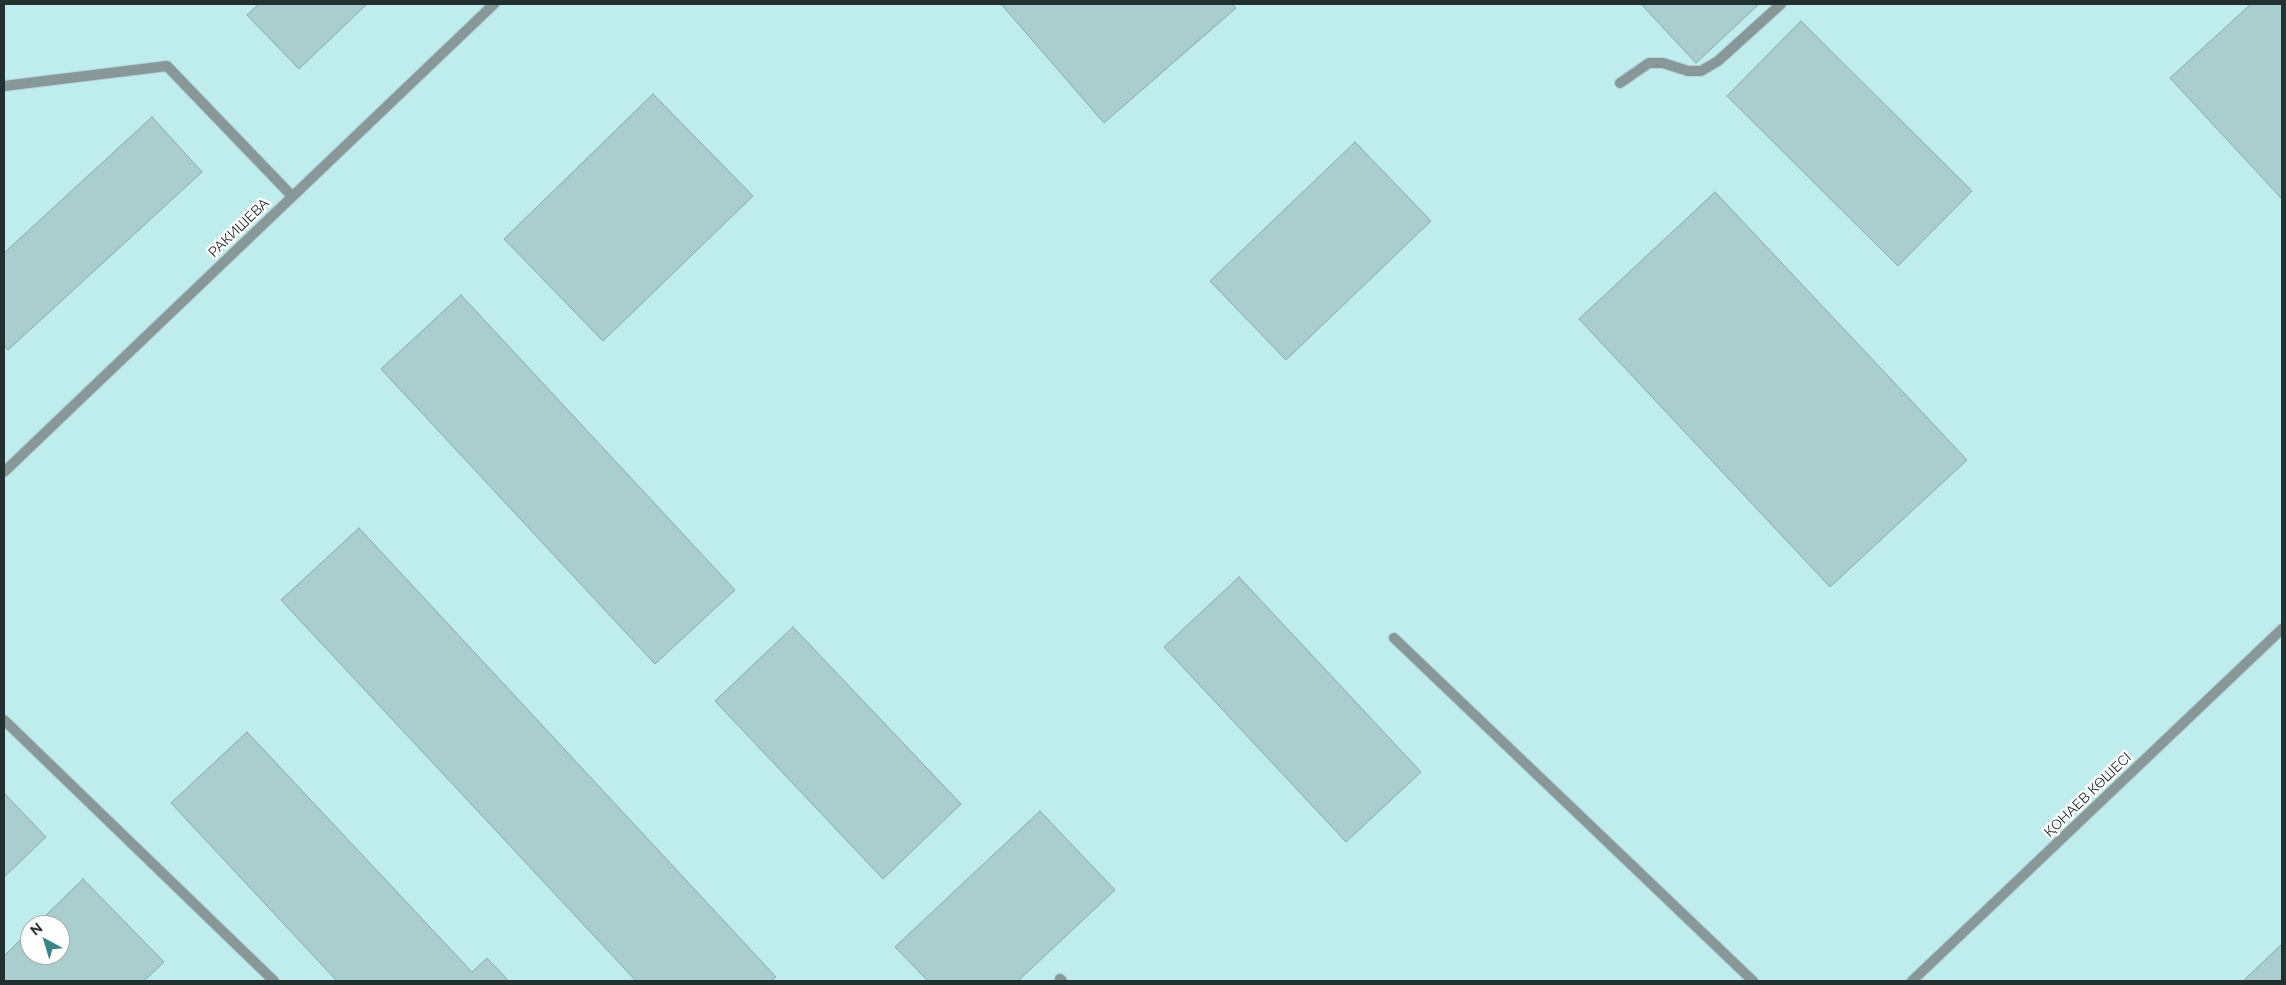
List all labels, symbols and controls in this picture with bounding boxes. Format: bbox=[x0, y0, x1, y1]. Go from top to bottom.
street label: РАКИШЕВА bbox=[205, 195, 273, 261]
street label: ҚОНАЕВ КӨШЕСІ bbox=[2041, 749, 2135, 841]
north arrow bbox=[20, 915, 70, 965]
text: N bbox=[27, 920, 45, 939]

